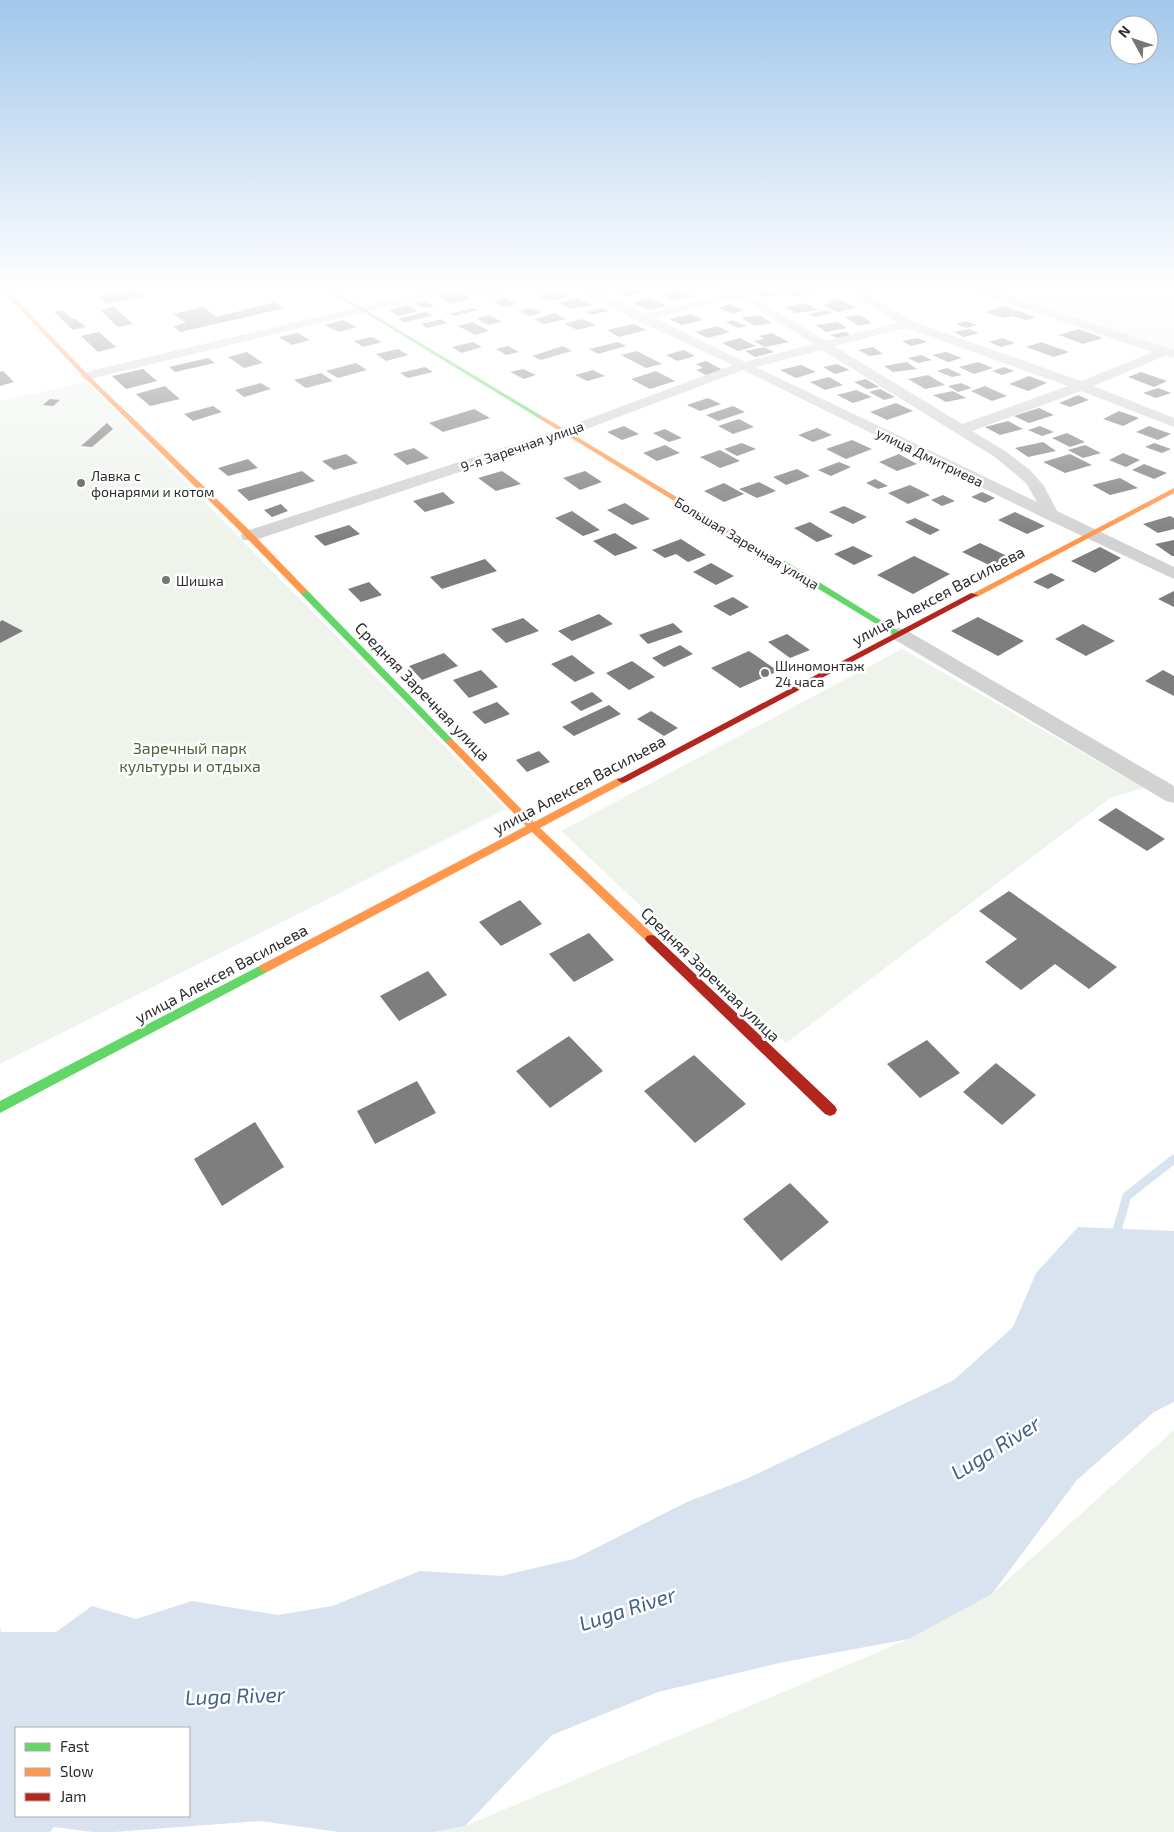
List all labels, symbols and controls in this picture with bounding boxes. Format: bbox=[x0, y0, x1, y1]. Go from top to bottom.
north arrow bbox=[1109, 15, 1159, 65]
text: N bbox=[1114, 22, 1133, 41]
street label: 9-я Заречная улица bbox=[458, 417, 586, 475]
street label: улица Дмитриева bbox=[874, 424, 986, 490]
place label: Лавка с фонарями и котом bbox=[91, 467, 214, 500]
marker: Лавка с фонарями и котом bbox=[75, 477, 87, 489]
street label: Большая Заречная улица bbox=[672, 493, 822, 593]
street label: улица Алексея Васильева bbox=[849, 541, 1028, 649]
place label: Шишка bbox=[176, 572, 224, 589]
marker: Шишка bbox=[160, 574, 172, 586]
street label: Средняя Заречная улица bbox=[351, 618, 494, 765]
place label: Шиномонтаж 24 часа bbox=[775, 657, 865, 690]
marker: Шиномонтаж 24 часа bbox=[759, 667, 771, 679]
street label: улица Алексея Васильева bbox=[490, 730, 669, 838]
park label: Заречный парк культуры и отдыха bbox=[119, 738, 261, 776]
street label: Средняя Заречная улица bbox=[637, 903, 784, 1046]
street label: улица Алексея Васильева bbox=[132, 919, 311, 1027]
water label: Luga River bbox=[946, 1409, 1045, 1484]
water label: Luga River bbox=[575, 1580, 679, 1635]
water label: Luga River bbox=[184, 1681, 286, 1709]
legend bbox=[15, 1727, 190, 1817]
text: Fast bbox=[60, 1737, 90, 1755]
text: Slow bbox=[60, 1762, 94, 1780]
text: Jam bbox=[60, 1787, 86, 1805]

